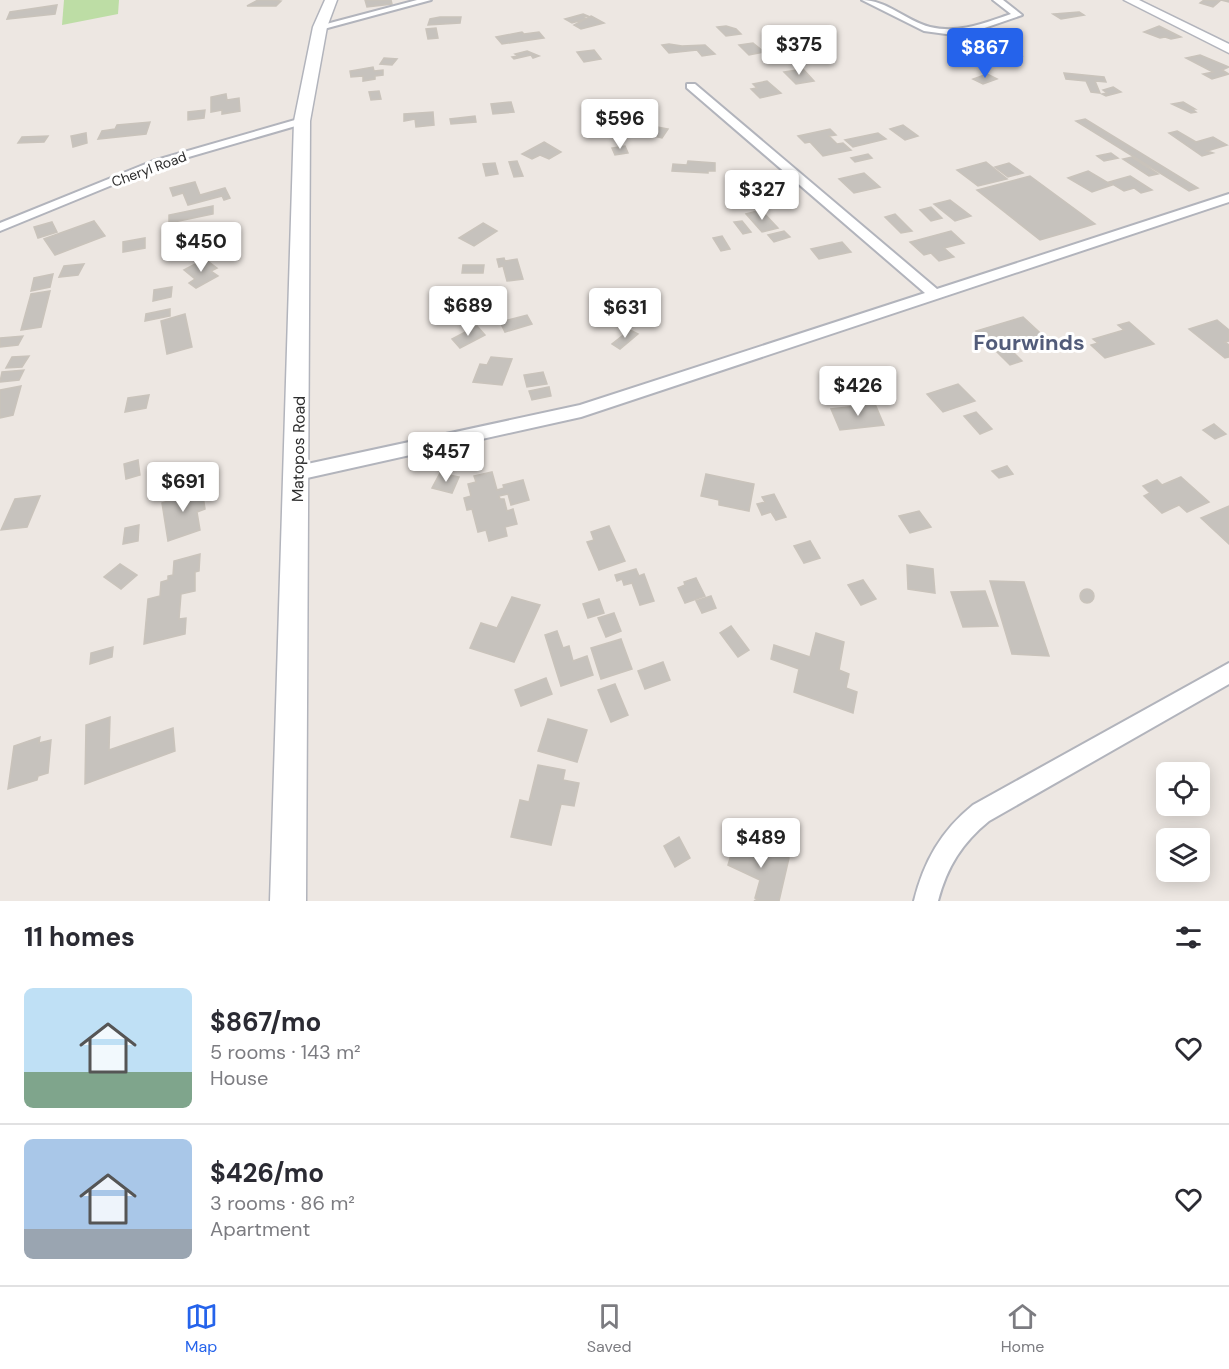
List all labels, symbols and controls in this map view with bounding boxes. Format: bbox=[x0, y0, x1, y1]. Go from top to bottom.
pin: $375 bbox=[763, 25, 835, 76]
pin: $867 bbox=[949, 28, 1021, 79]
text: $375 bbox=[776, 31, 822, 57]
text: $867 bbox=[961, 34, 1009, 60]
pin: $596 bbox=[584, 99, 656, 150]
text: $596 bbox=[595, 105, 645, 131]
street label: Cheryl Road bbox=[109, 147, 189, 191]
pin: $327 bbox=[726, 170, 798, 221]
text: $327 bbox=[739, 176, 785, 202]
pin: $450 bbox=[165, 222, 237, 273]
text: $450 bbox=[175, 228, 227, 254]
pin: $689 bbox=[432, 286, 504, 337]
pin: $631 bbox=[589, 288, 661, 339]
text: $689 bbox=[443, 292, 493, 318]
text: $631 bbox=[603, 294, 647, 320]
district label: Fourwinds bbox=[973, 328, 1085, 357]
pin: $426 bbox=[822, 366, 894, 417]
text: $426 bbox=[833, 372, 883, 398]
street label: Matopos Road bbox=[287, 396, 310, 502]
pin: $457 bbox=[410, 432, 482, 483]
text: $457 bbox=[422, 438, 470, 464]
pin: $691 bbox=[147, 462, 219, 513]
text: $691 bbox=[161, 468, 205, 494]
map controls bbox=[1156, 762, 1210, 882]
button: locate bbox=[1156, 762, 1210, 816]
pin: $489 bbox=[725, 818, 797, 869]
text: $489 bbox=[736, 824, 786, 850]
button: layers bbox=[1156, 828, 1210, 882]
text: 11 homes bbox=[24, 920, 135, 954]
icon: filters bbox=[1172, 921, 1205, 954]
text: $867/mo bbox=[210, 1005, 321, 1039]
icon: home bbox=[72, 1012, 144, 1084]
icon: heart bbox=[1172, 1032, 1205, 1065]
text: 5 rooms · 143 m² bbox=[210, 1039, 361, 1065]
text: House bbox=[210, 1065, 268, 1091]
text: $426/mo bbox=[210, 1156, 324, 1190]
icon: home bbox=[72, 1163, 144, 1235]
icon: heart bbox=[1172, 1183, 1205, 1216]
text: 3 rooms · 86 m² bbox=[210, 1190, 355, 1216]
text: Apartment bbox=[210, 1216, 310, 1242]
tab: Map bbox=[185, 1300, 218, 1357]
tab: Saved bbox=[587, 1300, 632, 1357]
tab: Home bbox=[1001, 1300, 1044, 1357]

